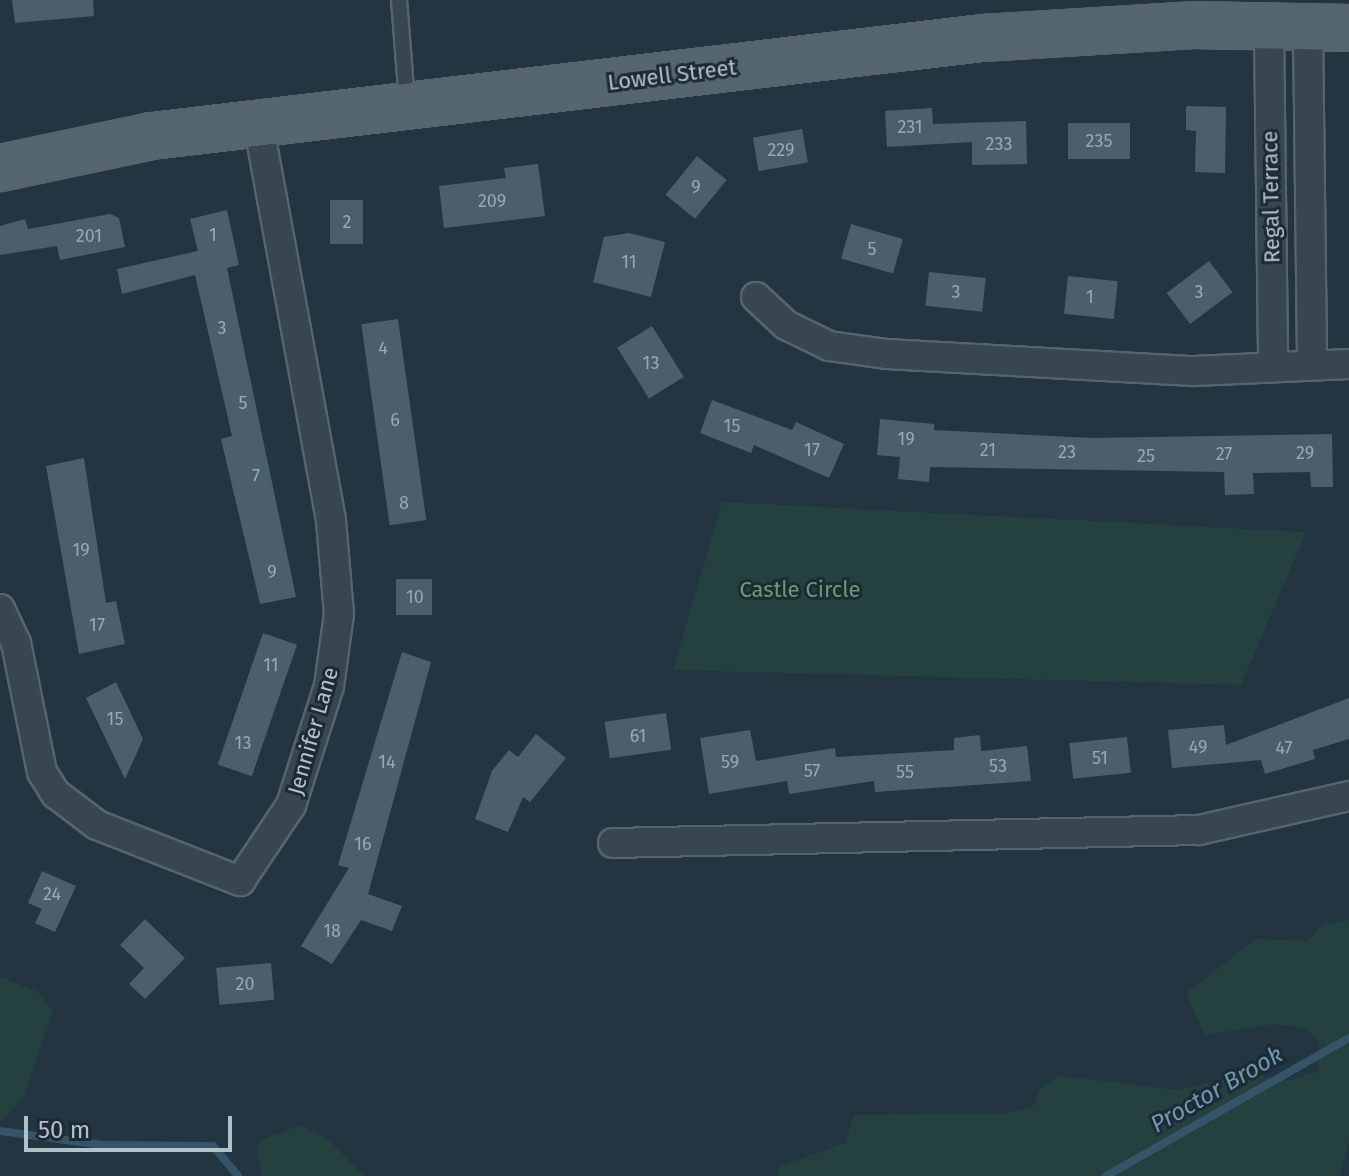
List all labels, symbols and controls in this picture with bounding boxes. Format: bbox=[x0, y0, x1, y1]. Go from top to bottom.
street label: Lowell Street bbox=[606, 54, 738, 96]
house number: 231 bbox=[897, 116, 923, 138]
house number: 235 bbox=[1086, 130, 1112, 152]
street label: Regal Terrace bbox=[1257, 131, 1285, 263]
house number: 233 bbox=[986, 133, 1012, 155]
house number: 229 bbox=[767, 139, 795, 161]
house number: 9 bbox=[691, 176, 701, 198]
house number: 209 bbox=[478, 190, 506, 212]
house number: 2 bbox=[343, 211, 351, 233]
house number: 1 bbox=[209, 224, 217, 246]
house number: 201 bbox=[76, 225, 102, 247]
house number: 5 bbox=[867, 238, 877, 260]
house number: 11 bbox=[621, 251, 637, 273]
house number: 3 bbox=[952, 281, 960, 303]
house number: 3 bbox=[1195, 281, 1203, 303]
house number: 1 bbox=[1086, 286, 1094, 308]
house number: 3 bbox=[218, 317, 226, 339]
house number: 4 bbox=[378, 337, 388, 359]
house number: 13 bbox=[643, 352, 659, 374]
house number: 5 bbox=[238, 392, 248, 414]
house number: 6 bbox=[390, 409, 400, 431]
house number: 15 bbox=[724, 415, 740, 437]
house number: 19 bbox=[897, 428, 915, 450]
house number: 17 bbox=[804, 439, 820, 461]
house number: 21 bbox=[980, 439, 996, 461]
house number: 23 bbox=[1058, 441, 1076, 463]
house number: 29 bbox=[1296, 442, 1314, 464]
house number: 27 bbox=[1216, 443, 1232, 465]
house number: 25 bbox=[1137, 445, 1155, 467]
house number: 7 bbox=[252, 465, 260, 487]
house number: 8 bbox=[399, 492, 409, 514]
house number: 19 bbox=[72, 539, 90, 561]
house number: 9 bbox=[267, 561, 277, 583]
park label: Castle Circle bbox=[739, 577, 861, 603]
house number: 10 bbox=[406, 586, 424, 608]
house number: 17 bbox=[89, 614, 105, 636]
house number: 11 bbox=[263, 654, 279, 676]
street label: Jennifer Lane bbox=[282, 664, 344, 798]
house number: 15 bbox=[107, 708, 123, 730]
house number: 61 bbox=[630, 725, 646, 747]
house number: 13 bbox=[235, 732, 251, 754]
house number: 49 bbox=[1189, 736, 1207, 758]
house number: 47 bbox=[1275, 737, 1293, 759]
house number: 51 bbox=[1092, 747, 1108, 769]
house number: 14 bbox=[378, 751, 396, 773]
house number: 59 bbox=[721, 751, 739, 773]
house number: 53 bbox=[989, 755, 1007, 777]
house number: 57 bbox=[804, 760, 820, 782]
house number: 55 bbox=[896, 761, 914, 783]
house number: 16 bbox=[354, 833, 372, 855]
house number: 24 bbox=[43, 883, 61, 905]
house number: 18 bbox=[323, 920, 341, 942]
house number: 20 bbox=[236, 973, 254, 995]
water label: Proctor Brook bbox=[1146, 1041, 1288, 1139]
scale bar bbox=[28, 1100, 236, 1150]
text: 50 m bbox=[38, 1116, 90, 1144]

